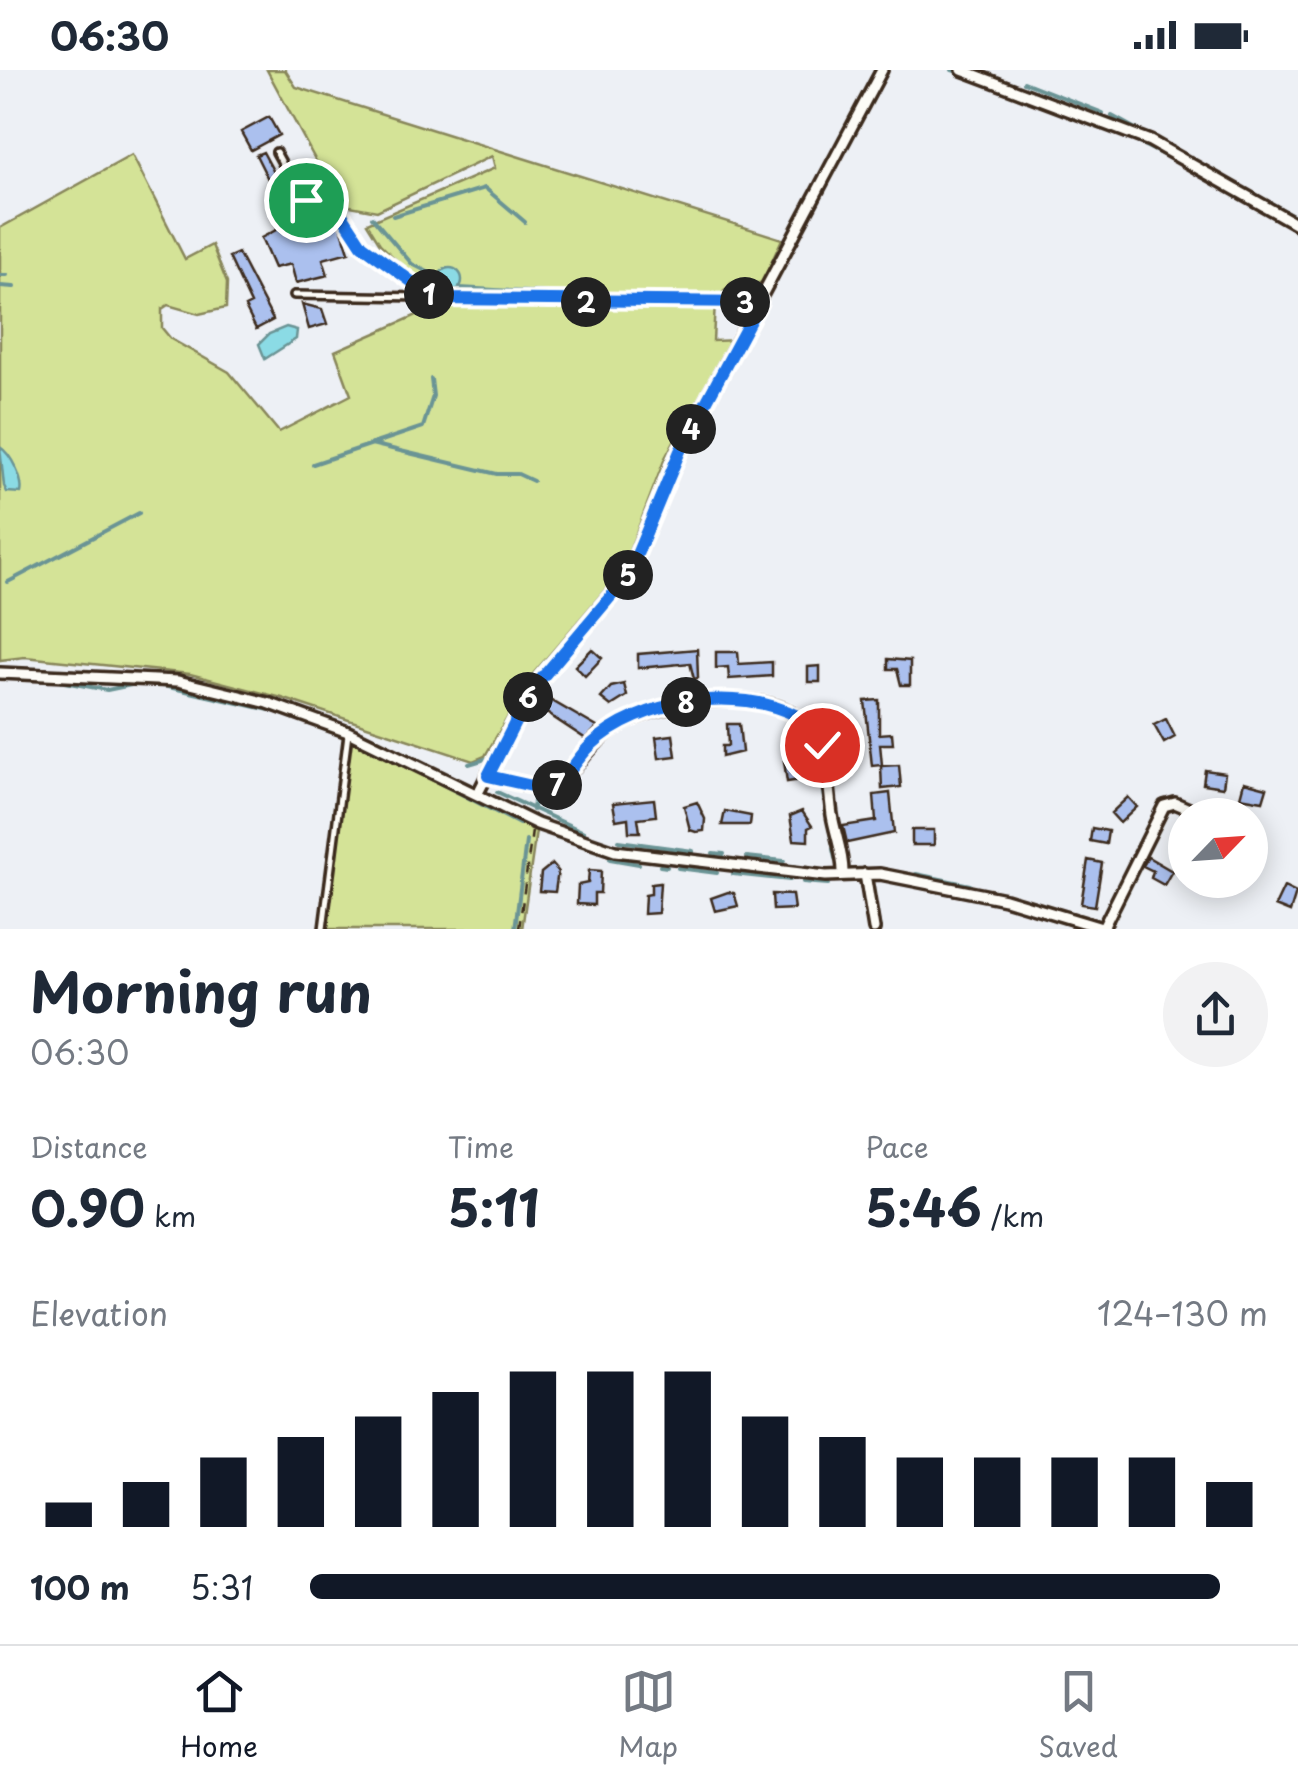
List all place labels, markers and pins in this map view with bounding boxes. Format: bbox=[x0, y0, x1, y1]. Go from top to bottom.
pin bbox=[264, 158, 349, 243]
pin: 1 bbox=[404, 269, 454, 319]
pin: 2 bbox=[561, 277, 611, 327]
pin: 3 bbox=[720, 277, 770, 327]
pin: 4 bbox=[666, 404, 716, 454]
pin: 5 bbox=[603, 550, 653, 600]
pin: 6 bbox=[503, 672, 553, 722]
pin: 8 bbox=[661, 677, 711, 727]
pin bbox=[780, 703, 865, 788]
pin: 7 bbox=[532, 760, 582, 810]

